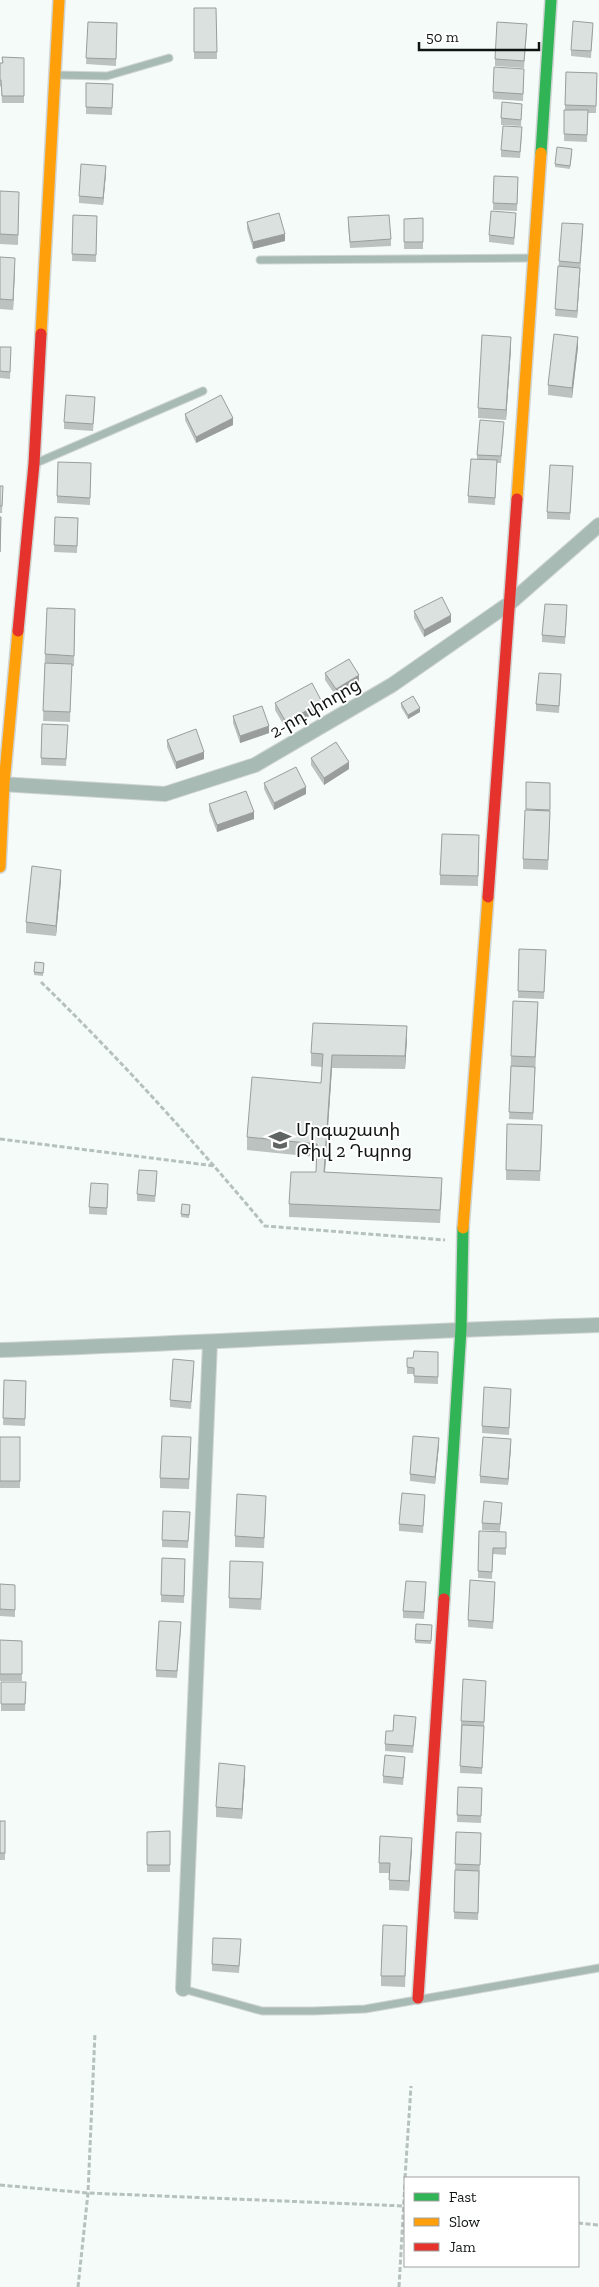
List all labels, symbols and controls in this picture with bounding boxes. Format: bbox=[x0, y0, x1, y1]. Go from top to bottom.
scale bar bbox=[419, 20, 539, 52]
text: 50 m bbox=[426, 28, 459, 46]
street label: 2-րդ փողոց bbox=[266, 673, 364, 743]
place label: Մրգաշատի Թիվ 2 Դպրոց bbox=[296, 1119, 412, 1162]
school or university icon: Մրգաշատի Թիվ 2 Դպրոց bbox=[267, 1127, 293, 1153]
legend bbox=[404, 2177, 579, 2267]
text: Fast bbox=[449, 2188, 477, 2206]
text: Slow bbox=[449, 2213, 481, 2231]
text: Jam bbox=[449, 2238, 476, 2256]

